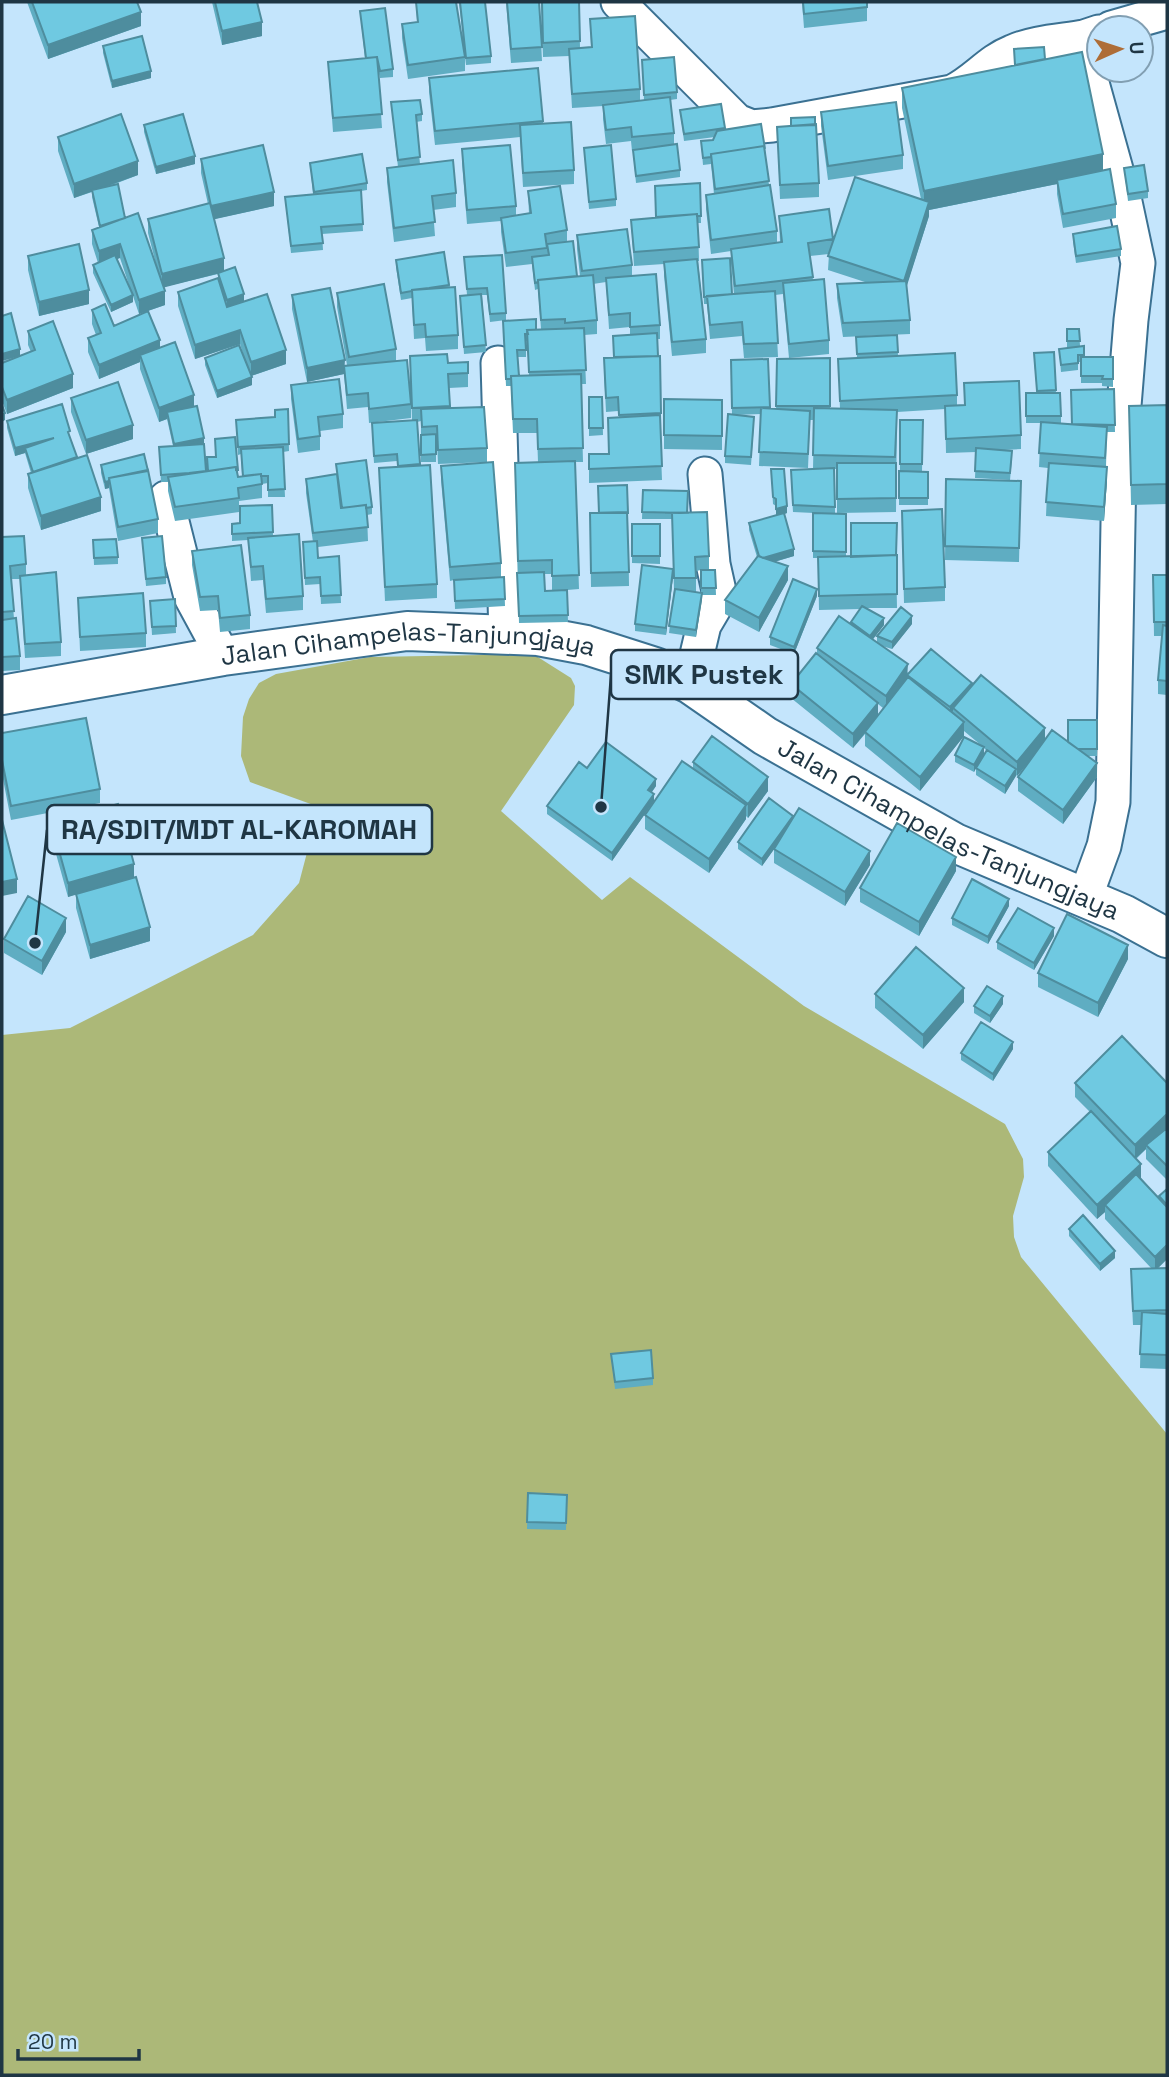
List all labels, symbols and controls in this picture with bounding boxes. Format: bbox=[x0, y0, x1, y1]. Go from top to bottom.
north arrow bbox=[1085, 14, 1155, 84]
text: U bbox=[1124, 41, 1149, 55]
street label: Jalan Cihampelas-Tanjungjaya bbox=[218, 614, 601, 673]
callout: SMK Pustek bbox=[611, 650, 798, 699]
text: SMK Pustek bbox=[624, 656, 784, 692]
street label: Jalan Cihampelas-Tanjungjaya bbox=[772, 730, 1125, 928]
callout: RA/SDIT/MDT AL-KAROMAH bbox=[47, 805, 432, 854]
text: RA/SDIT/MDT AL-KAROMAH bbox=[61, 811, 417, 847]
scale bar bbox=[18, 2018, 138, 2062]
text: 20 m bbox=[28, 2028, 78, 2055]

